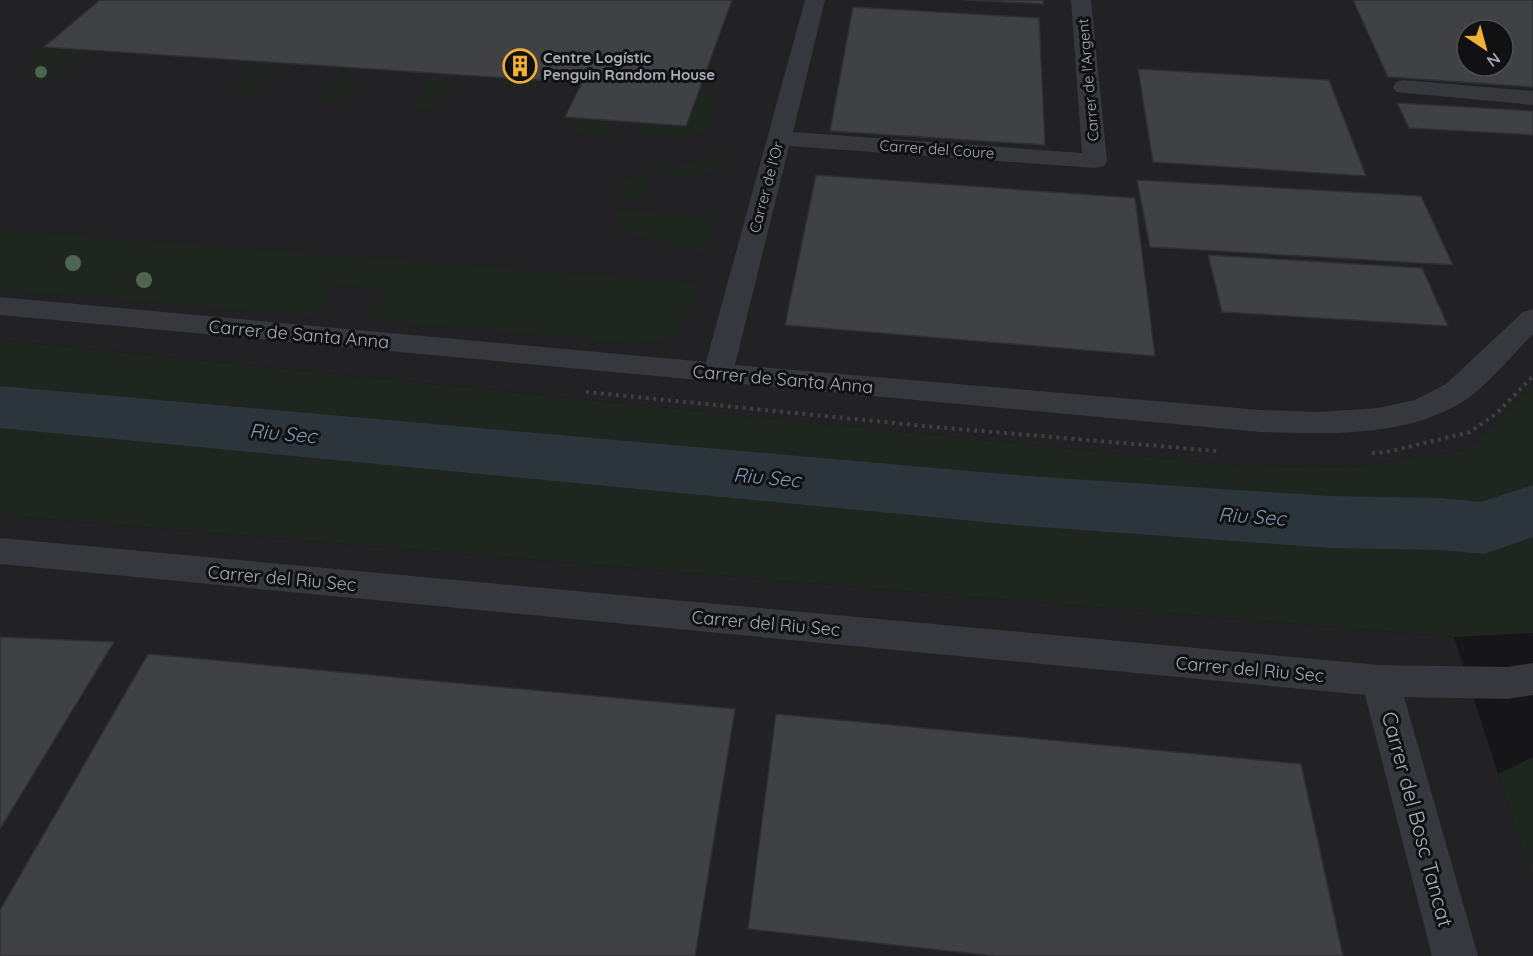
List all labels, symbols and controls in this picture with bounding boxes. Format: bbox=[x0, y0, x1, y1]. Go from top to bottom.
street label: Carrer de l'Argent bbox=[1073, 18, 1103, 142]
north arrow bbox=[1455, 18, 1515, 78]
building icon: Centre Logístic Penguin Random House bbox=[502, 48, 538, 84]
place label: Centre Logístic Penguin Random House bbox=[543, 48, 715, 84]
text: N bbox=[1483, 49, 1504, 72]
street label: Carrer del Coure bbox=[879, 136, 995, 162]
street label: Carrer de l'Or bbox=[745, 139, 787, 235]
street label: Carrer de Santa Anna bbox=[208, 315, 390, 353]
street label: Carrer de Santa Anna bbox=[692, 360, 874, 398]
water label: Riu Sec bbox=[248, 418, 319, 449]
water label: Riu Sec bbox=[732, 462, 803, 493]
water label: Riu Sec bbox=[1217, 501, 1288, 531]
street label: Carrer del Riu Sec bbox=[207, 560, 357, 596]
street label: Carrer del Riu Sec bbox=[691, 605, 841, 641]
street label: Carrer del Riu Sec bbox=[1175, 651, 1325, 687]
street label: Carrer del Bosc Tancat bbox=[1377, 708, 1459, 930]

